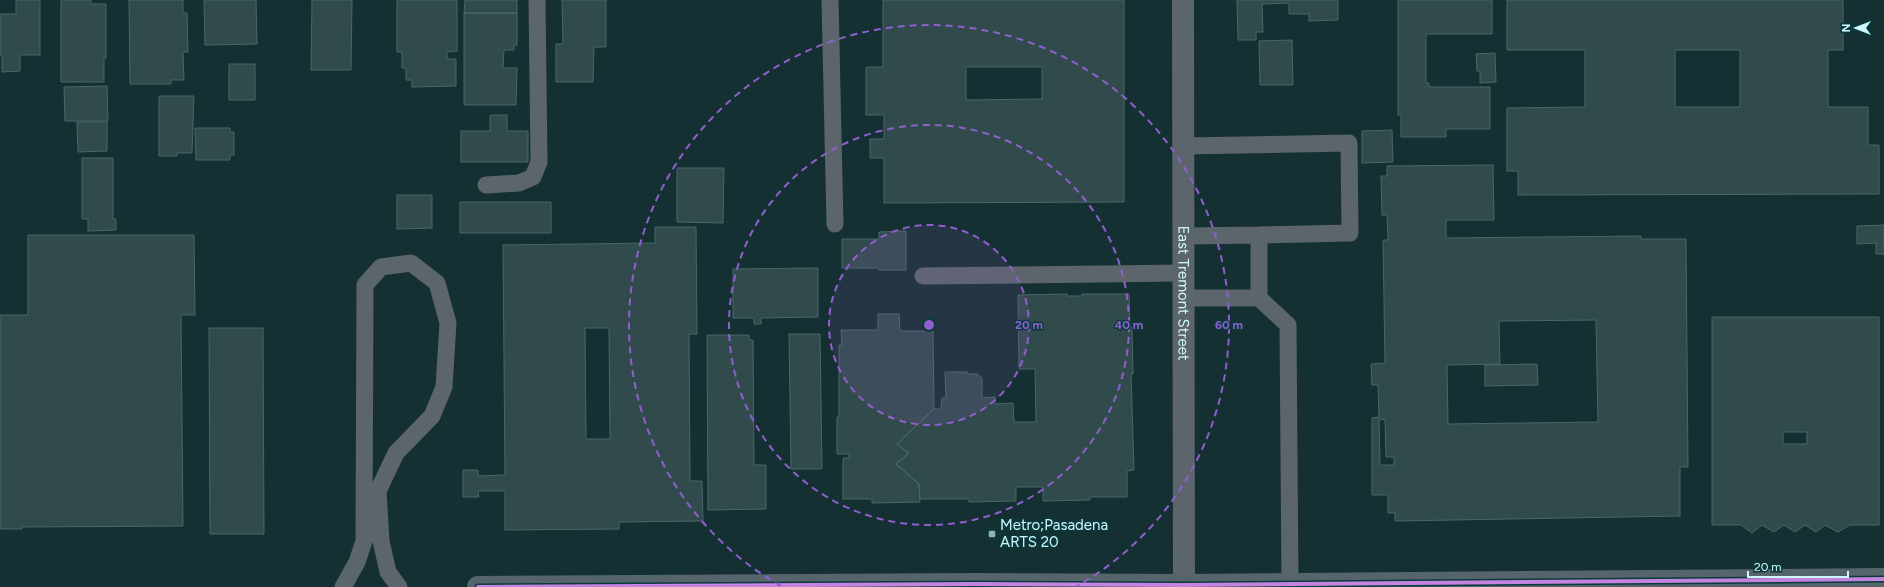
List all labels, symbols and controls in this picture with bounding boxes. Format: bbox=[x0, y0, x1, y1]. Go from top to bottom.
north arrow bbox=[1836, 8, 1876, 48]
text: N bbox=[1840, 24, 1853, 32]
street label: East Tremont Street bbox=[1174, 225, 1193, 361]
centre of rings bbox=[922, 318, 936, 332]
text: 20 m bbox=[1015, 318, 1043, 332]
text: 40 m bbox=[1115, 318, 1143, 332]
text: 60 m bbox=[1215, 318, 1243, 332]
place label: Metro;Pasadena ARTS 20 bbox=[1000, 516, 1108, 551]
marker: Metro;Pasadena ARTS 20 bbox=[987, 529, 997, 539]
scale bar bbox=[1748, 553, 1848, 579]
text: 20 m bbox=[1754, 560, 1782, 574]

